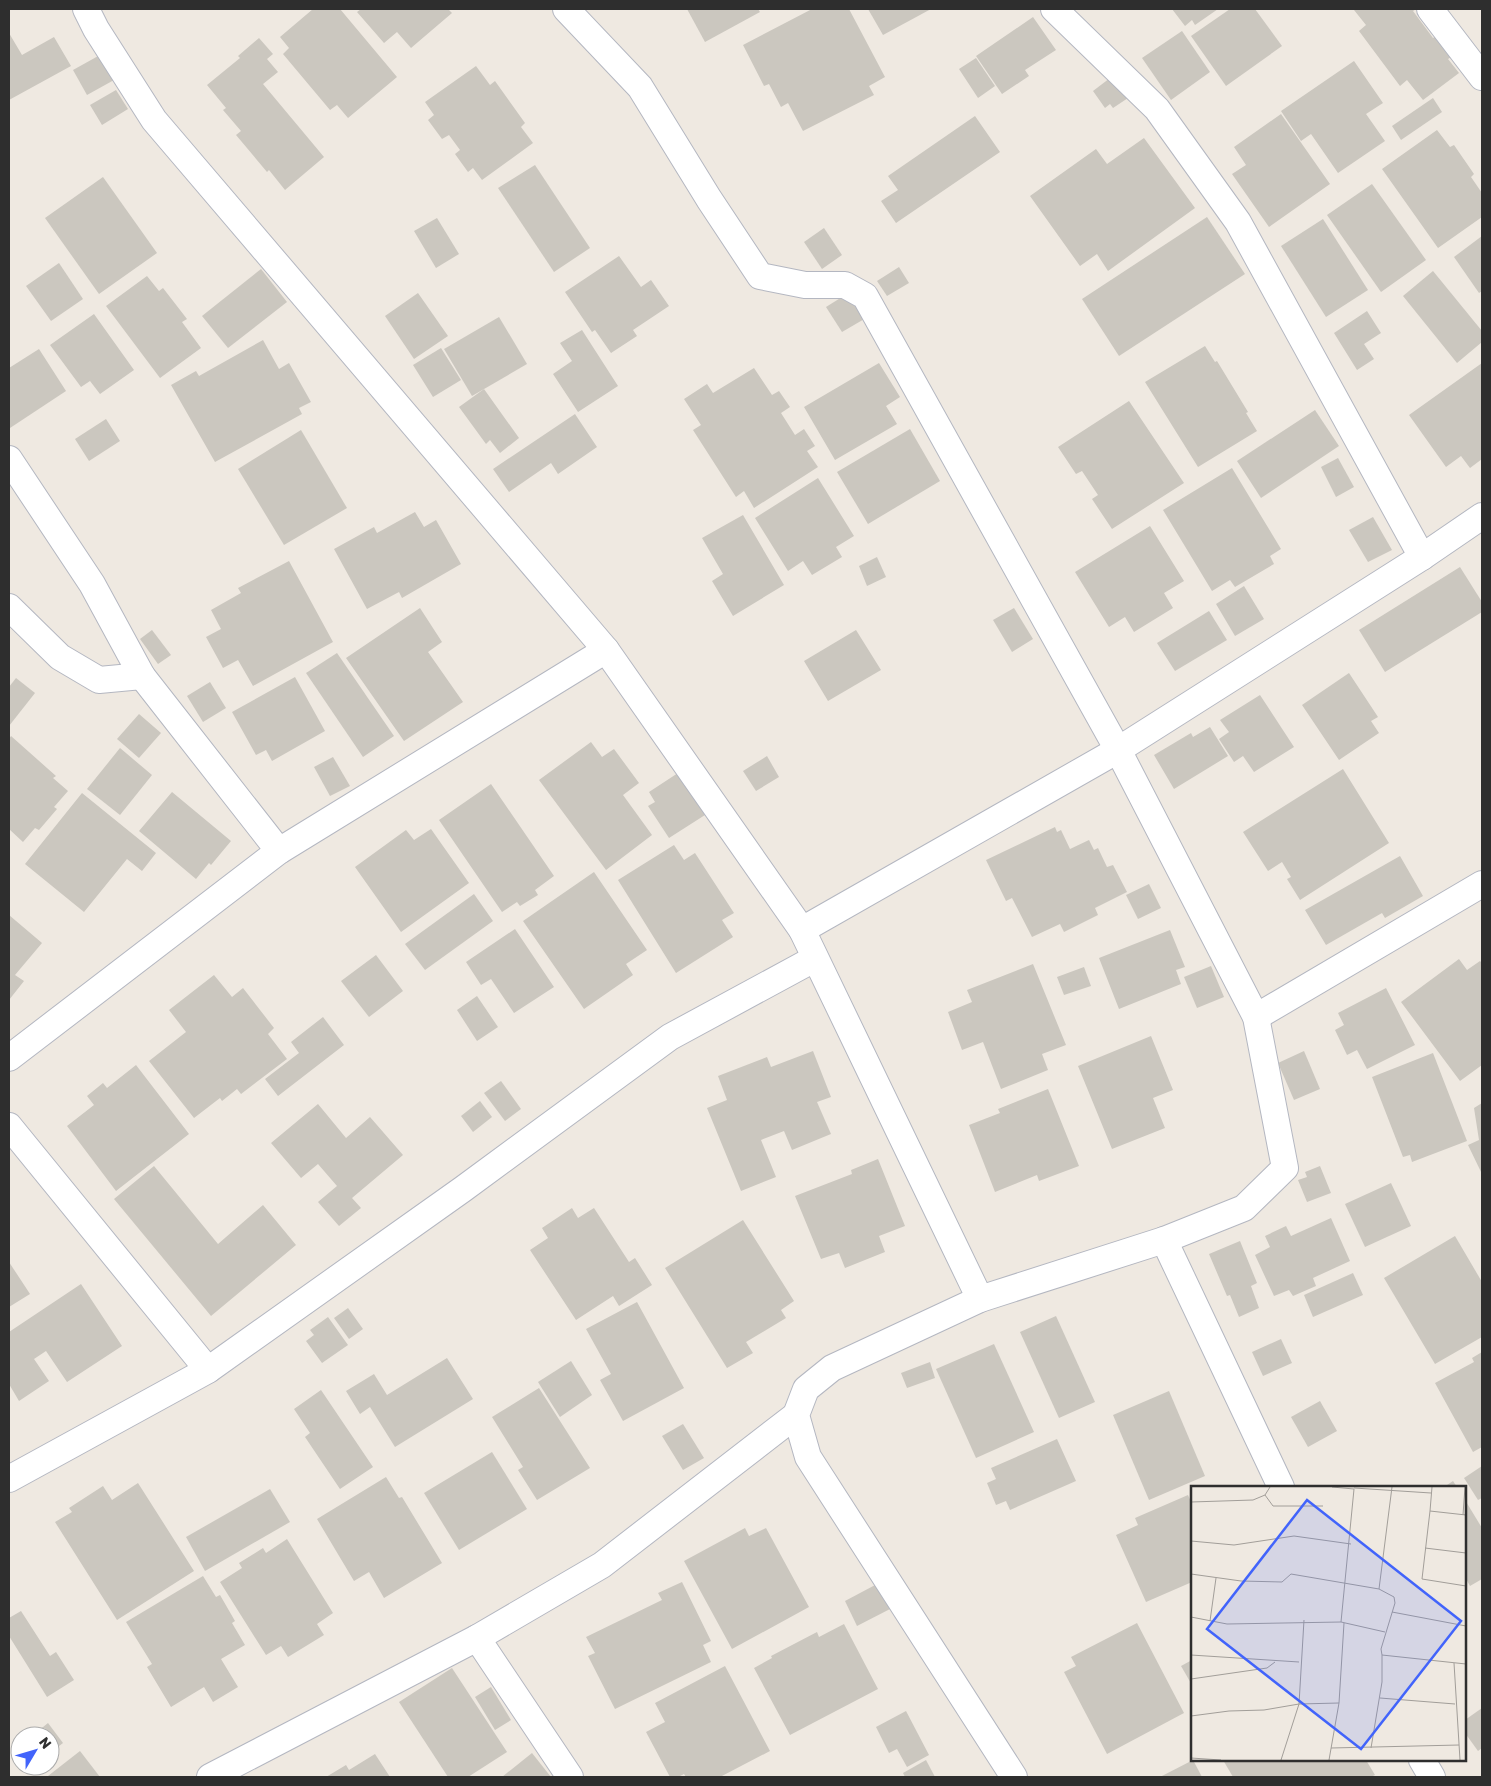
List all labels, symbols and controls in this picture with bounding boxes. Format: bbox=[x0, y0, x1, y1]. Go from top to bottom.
inset map bbox=[1191, 1486, 1466, 1761]
north arrow bbox=[10, 1726, 60, 1776]
text: N bbox=[35, 1734, 55, 1753]

